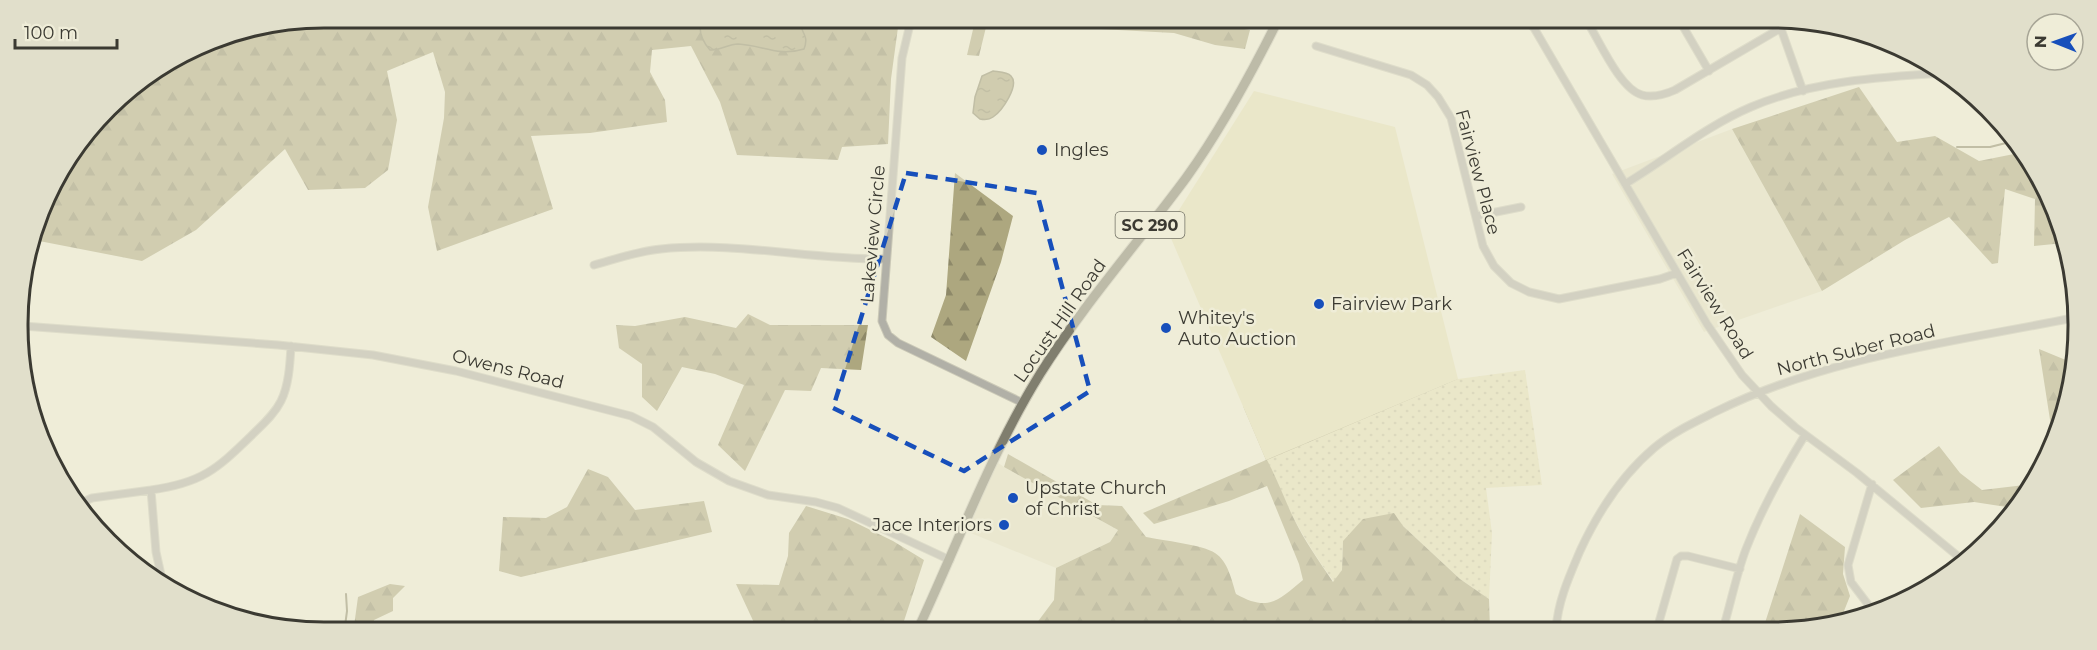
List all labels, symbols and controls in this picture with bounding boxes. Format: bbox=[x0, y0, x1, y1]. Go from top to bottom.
scale bar bbox=[15, 12, 117, 50]
north arrow bbox=[2025, 12, 2085, 72]
text: 100 m bbox=[24, 22, 78, 44]
text: N bbox=[2031, 35, 2050, 48]
street label: Fairview Place bbox=[1451, 107, 1505, 237]
place label: Ingles bbox=[1054, 139, 1109, 161]
marker: Ingles bbox=[1035, 143, 1049, 157]
street label: Lakeview Circle bbox=[856, 164, 890, 304]
road number: SC 290 bbox=[1116, 212, 1184, 238]
street label: Fairview Road bbox=[1672, 244, 1758, 364]
street label: Locust Hill Road bbox=[1009, 255, 1111, 387]
place label: Fairview Park bbox=[1331, 293, 1452, 315]
marker: Fairview Park bbox=[1312, 297, 1326, 311]
place label: Whitey's Auto Auction bbox=[1178, 307, 1296, 350]
street label: North Suber Road bbox=[1774, 320, 1938, 380]
marker: Whitey's Auto Auction bbox=[1159, 321, 1173, 335]
street label: Owens Road bbox=[450, 345, 566, 393]
place label: Upstate Church of Christ bbox=[1025, 477, 1167, 520]
marker: Upstate Church of Christ bbox=[1006, 491, 1020, 505]
place label: Jace Interiors bbox=[871, 514, 992, 536]
marker: Jace Interiors bbox=[997, 518, 1011, 532]

